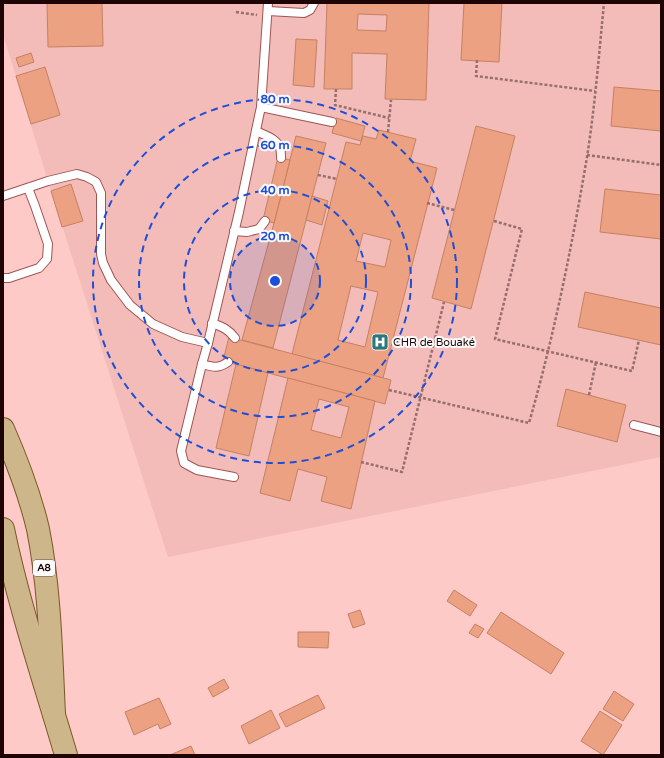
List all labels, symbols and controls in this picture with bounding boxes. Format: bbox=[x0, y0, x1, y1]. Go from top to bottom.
text: 80 m bbox=[260, 92, 290, 106]
text: 60 m bbox=[260, 138, 290, 152]
text: 40 m bbox=[260, 183, 290, 197]
text: 20 m bbox=[260, 229, 290, 243]
centre of rings bbox=[268, 274, 282, 288]
hospital icon: CHR de Bouaké bbox=[370, 332, 390, 352]
place label: CHR de Bouaké bbox=[393, 336, 475, 349]
road number: A8 bbox=[33, 560, 55, 576]

